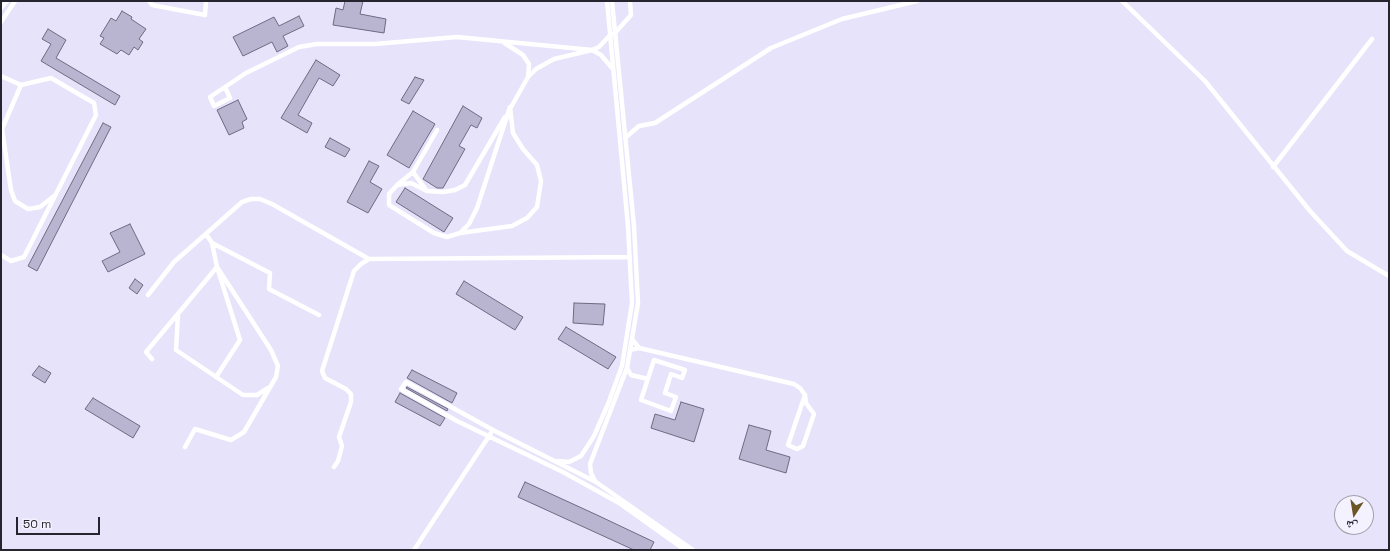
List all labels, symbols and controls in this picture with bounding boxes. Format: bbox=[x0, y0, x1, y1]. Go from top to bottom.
north arrow bbox=[1334, 495, 1374, 535]
scale bar bbox=[18, 509, 102, 535]
text: 50 m bbox=[23, 516, 51, 532]
text: ش bbox=[1345, 518, 1359, 534]

